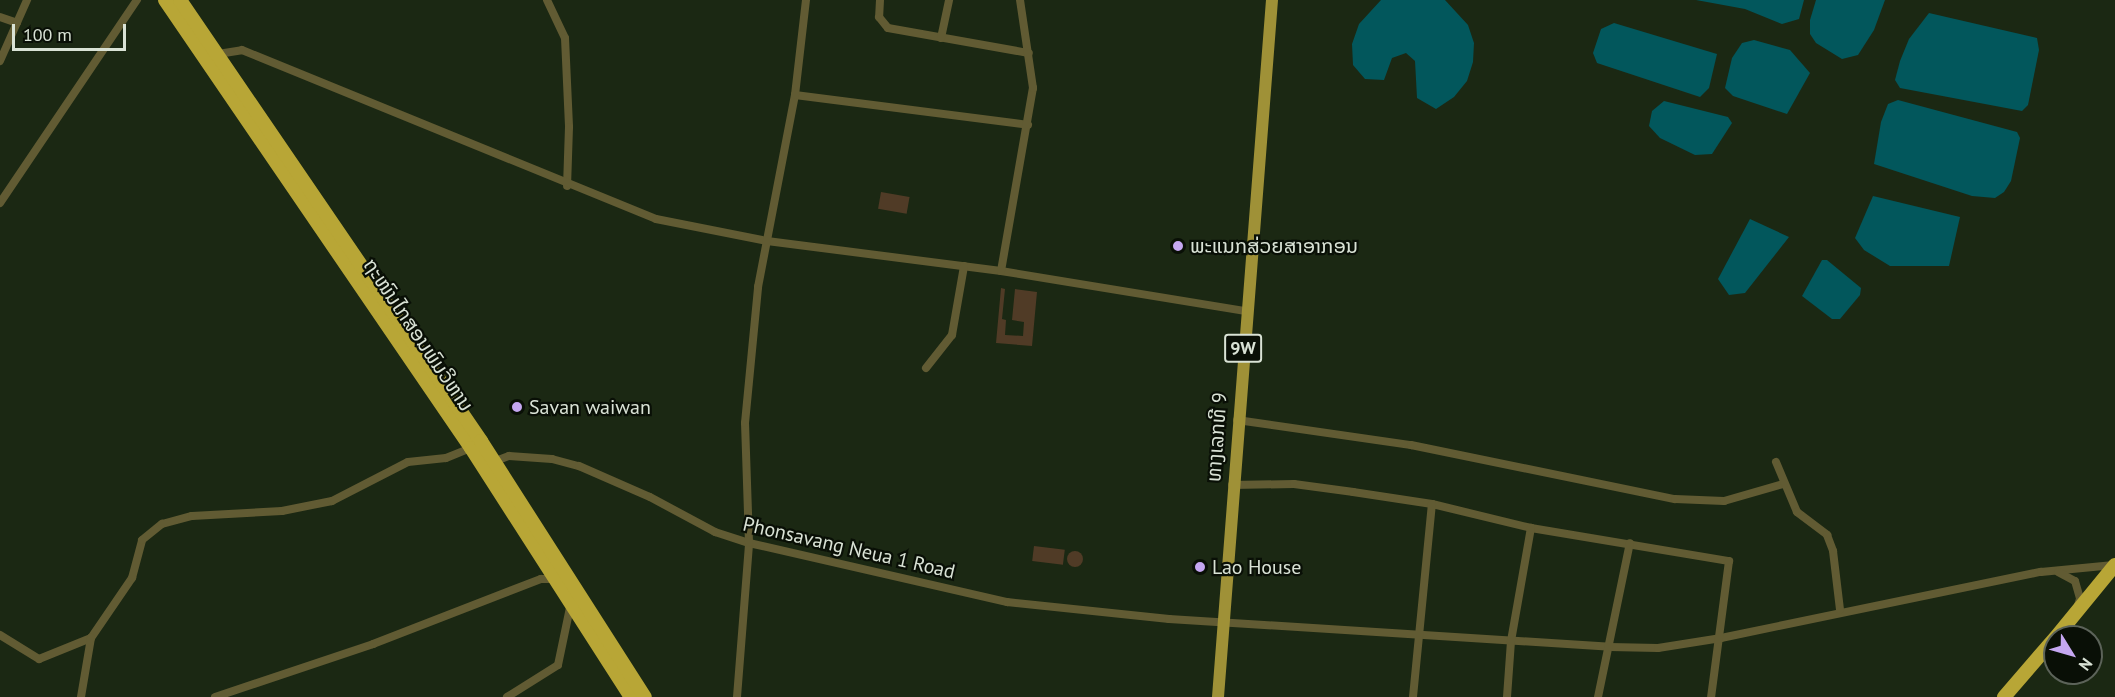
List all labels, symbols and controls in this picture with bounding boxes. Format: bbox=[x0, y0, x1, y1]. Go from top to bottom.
scale bar bbox=[15, 12, 129, 50]
text: 100 m bbox=[23, 23, 72, 46]
place label: ພະແນກສ່ວຍສາອາກອນ bbox=[1190, 234, 1358, 258]
marker: ພະແນກສ່ວຍສາອາກອນ bbox=[1171, 239, 1185, 253]
street label: ຖະໜົນໄກສອນພົມວິຫານ bbox=[358, 254, 478, 416]
road number: 9W bbox=[1224, 333, 1262, 363]
street label: ທາງເລກທີ 9 bbox=[1202, 391, 1232, 483]
place label: Savan waiwan bbox=[529, 395, 651, 419]
marker: Savan waiwan bbox=[510, 400, 524, 414]
street label: Phonsavang Neua 1 Road bbox=[741, 512, 957, 584]
place label: Lao House bbox=[1212, 555, 1301, 579]
marker: Lao House bbox=[1193, 560, 1207, 574]
north arrow bbox=[2043, 625, 2103, 685]
text: N bbox=[2075, 654, 2097, 675]

